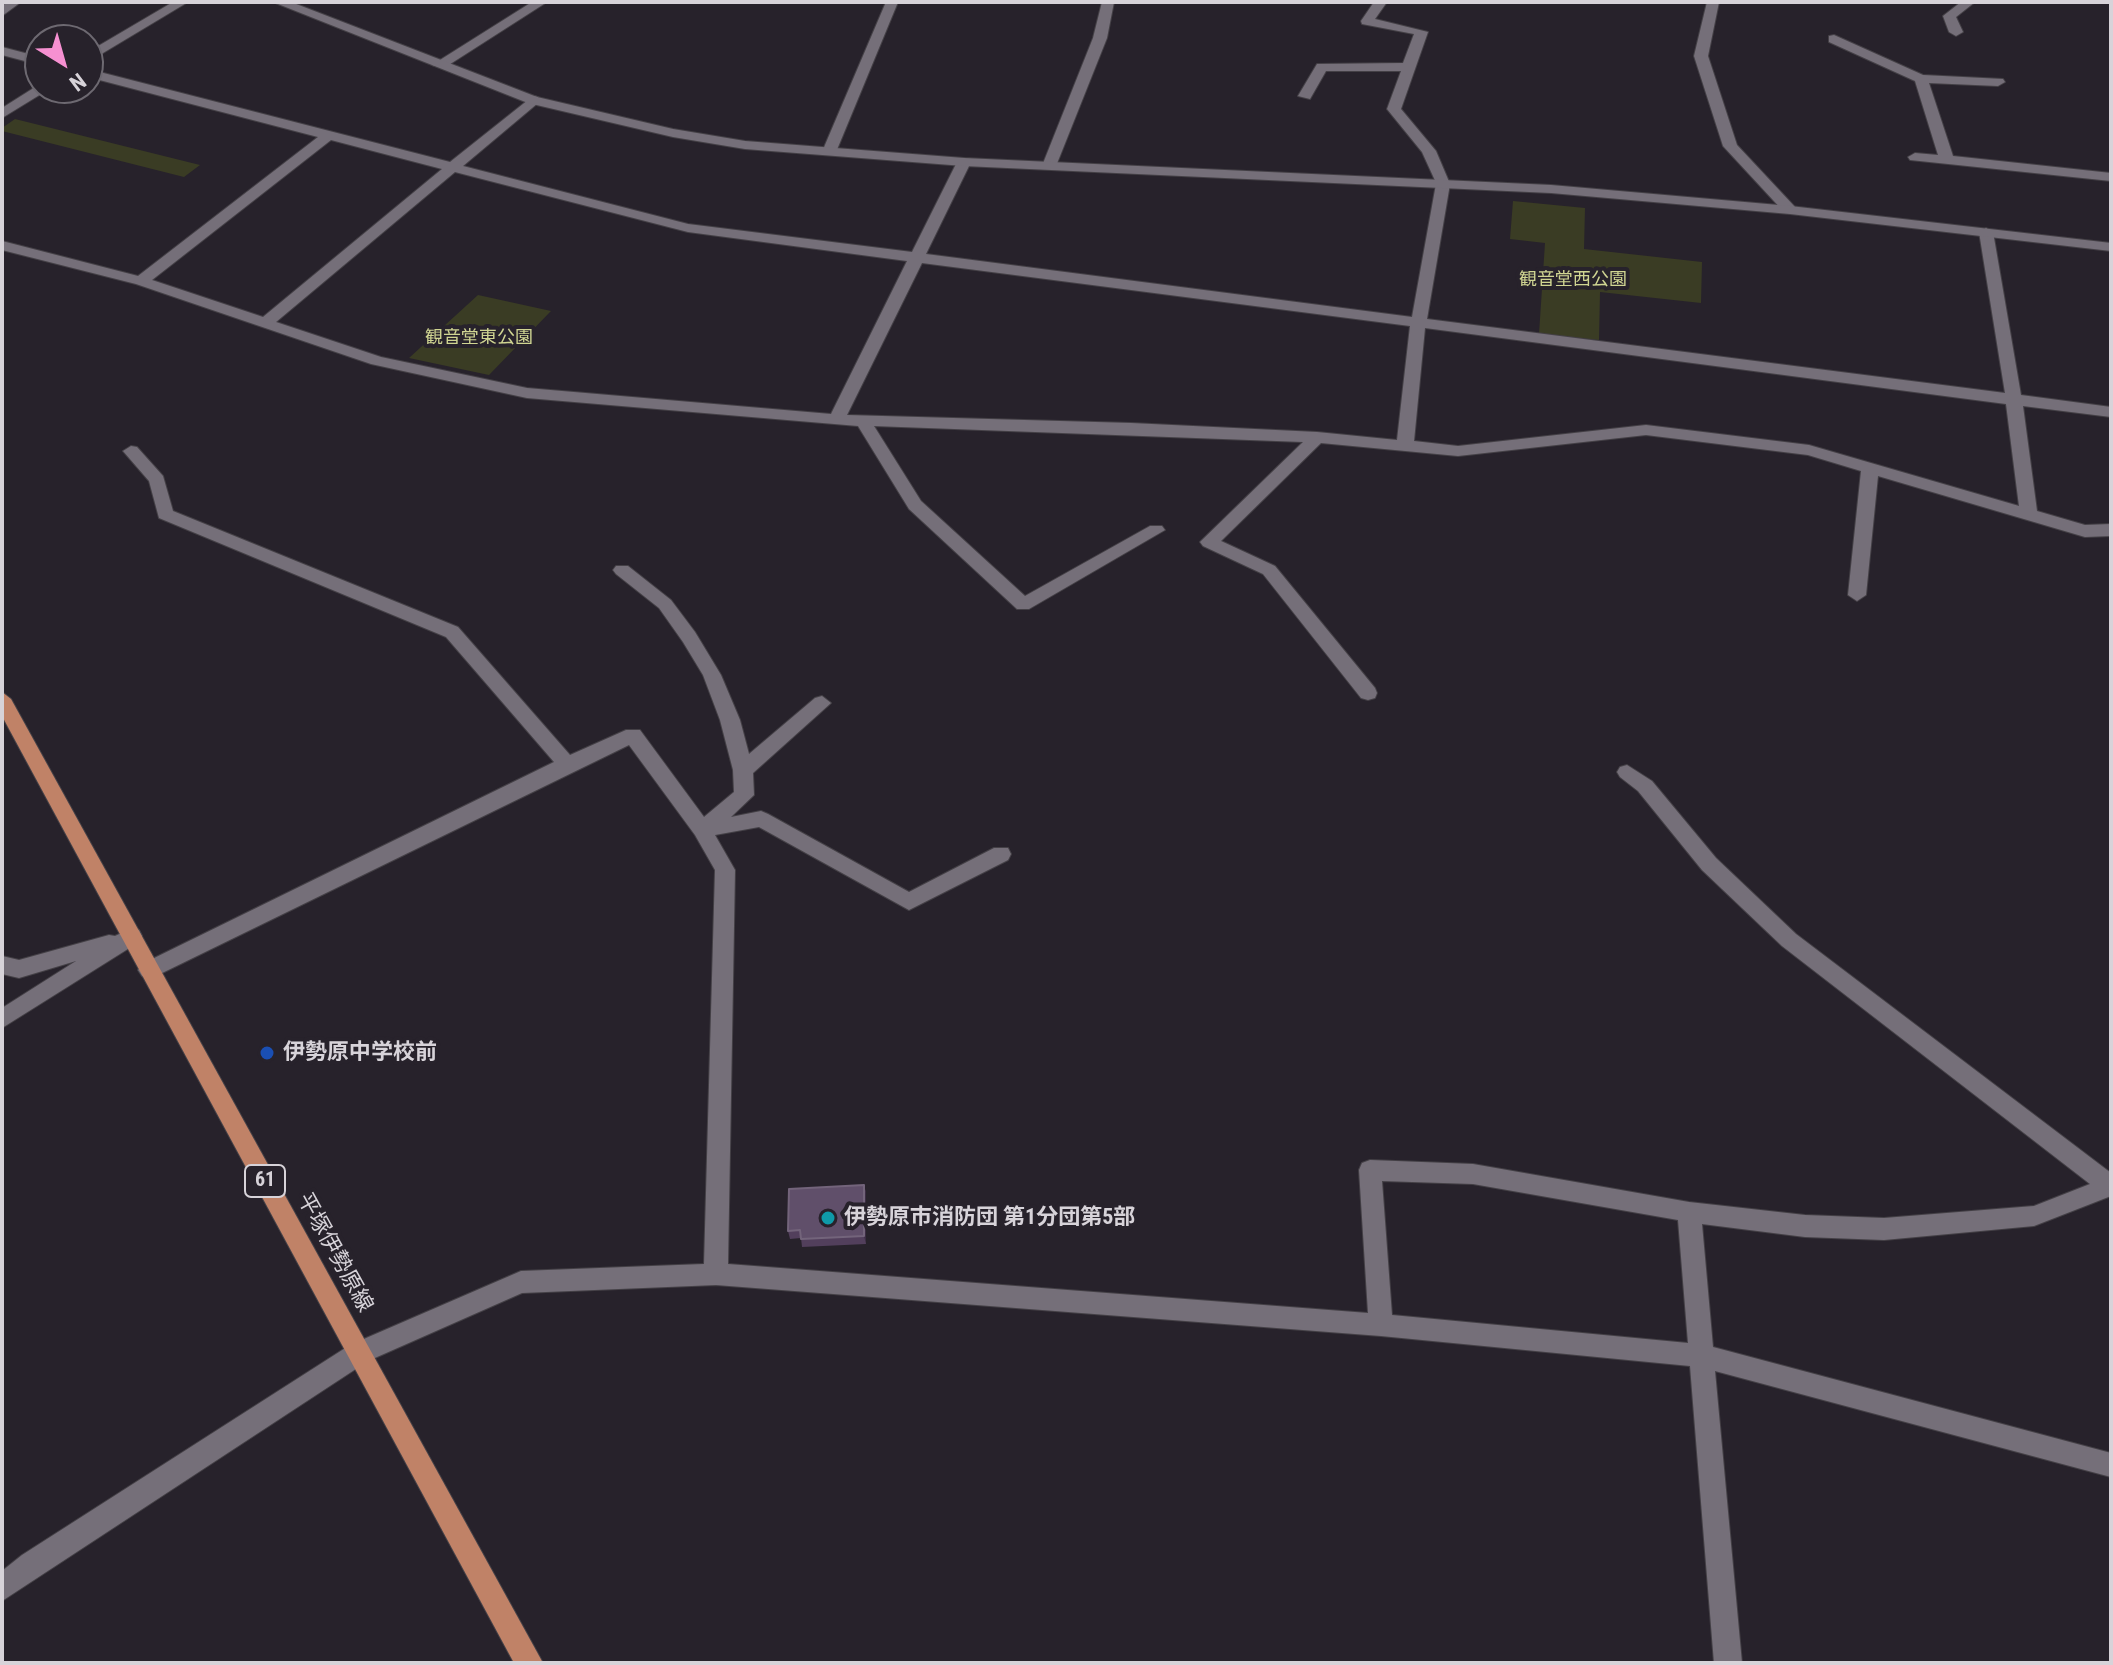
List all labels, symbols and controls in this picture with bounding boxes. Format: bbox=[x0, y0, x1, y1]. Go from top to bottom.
north arrow bbox=[24, 24, 104, 104]
text: N bbox=[65, 68, 90, 96]
park label: 観音堂西公園 bbox=[1519, 269, 1627, 291]
park label: 観音堂東公園 bbox=[425, 327, 533, 349]
place label: 伊勢原中学校前 bbox=[283, 1040, 437, 1066]
marker: 伊勢原中学校前 bbox=[258, 1044, 276, 1062]
road number: 61 bbox=[245, 1165, 285, 1197]
street label: 平塚伊勢原線 bbox=[290, 1189, 378, 1317]
place label: 伊勢原市消防団 第1分団第5部 bbox=[844, 1205, 1135, 1231]
marker: 伊勢原市消防団 第1分団第5部 bbox=[819, 1209, 837, 1227]

